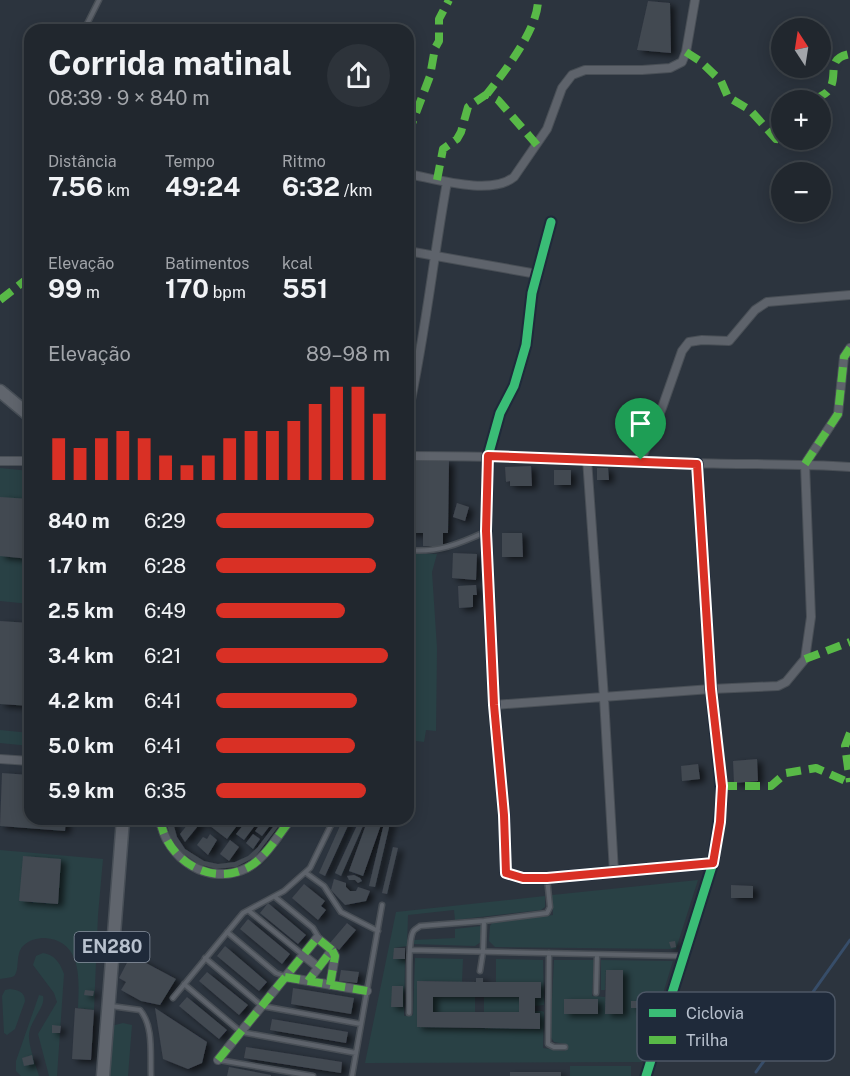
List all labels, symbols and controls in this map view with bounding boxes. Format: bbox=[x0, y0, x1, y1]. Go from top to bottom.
north arrow bbox=[771, 18, 831, 78]
map controls bbox=[771, 18, 831, 222]
text: Corrida matinal bbox=[48, 44, 292, 82]
button: share bbox=[327, 44, 390, 107]
text: 08:39 · 9 × 840 m bbox=[48, 86, 210, 110]
button: + bbox=[771, 90, 831, 150]
text: Distância bbox=[48, 152, 117, 171]
text: Tempo bbox=[165, 152, 215, 171]
text: Ritmo bbox=[282, 152, 326, 171]
button: − bbox=[771, 162, 831, 222]
text: 7.56 bbox=[48, 171, 103, 202]
text: 49:24 bbox=[165, 171, 240, 202]
text: 6:32 bbox=[282, 171, 340, 202]
text: km bbox=[103, 181, 130, 200]
text: /km bbox=[340, 181, 372, 200]
text: Elevação bbox=[48, 254, 114, 273]
text: Batimentos bbox=[165, 254, 249, 273]
text: kcal bbox=[282, 254, 313, 273]
text: 99 bbox=[48, 273, 82, 304]
text: 170 bbox=[165, 273, 209, 304]
text: 551 bbox=[282, 273, 328, 304]
text: m bbox=[82, 283, 100, 302]
text: bpm bbox=[209, 283, 246, 302]
text: Elevação bbox=[48, 342, 131, 366]
text: 89–98 m bbox=[306, 342, 390, 366]
pin bbox=[615, 398, 666, 460]
icon: arrive bbox=[624, 407, 657, 440]
text: 840 m bbox=[48, 509, 110, 533]
text: 6:29 bbox=[144, 509, 186, 533]
text: 1.7 km bbox=[48, 554, 107, 578]
text: 6:28 bbox=[144, 554, 186, 578]
text: 2.5 km bbox=[48, 599, 114, 623]
text: 6:49 bbox=[144, 599, 186, 623]
text: 3.4 km bbox=[48, 644, 114, 668]
text: 6:21 bbox=[144, 644, 181, 668]
text: 4.2 km bbox=[48, 689, 114, 713]
text: 6:41 bbox=[144, 689, 182, 713]
text: 5.0 km bbox=[48, 734, 114, 758]
text: 6:41 bbox=[144, 734, 182, 758]
text: 5.9 km bbox=[48, 779, 114, 803]
text: 6:35 bbox=[144, 779, 186, 803]
road number: EN280 bbox=[74, 932, 150, 962]
legend bbox=[637, 992, 835, 1061]
text: Ciclovia bbox=[686, 1004, 744, 1023]
text: Trilha bbox=[686, 1031, 728, 1050]

